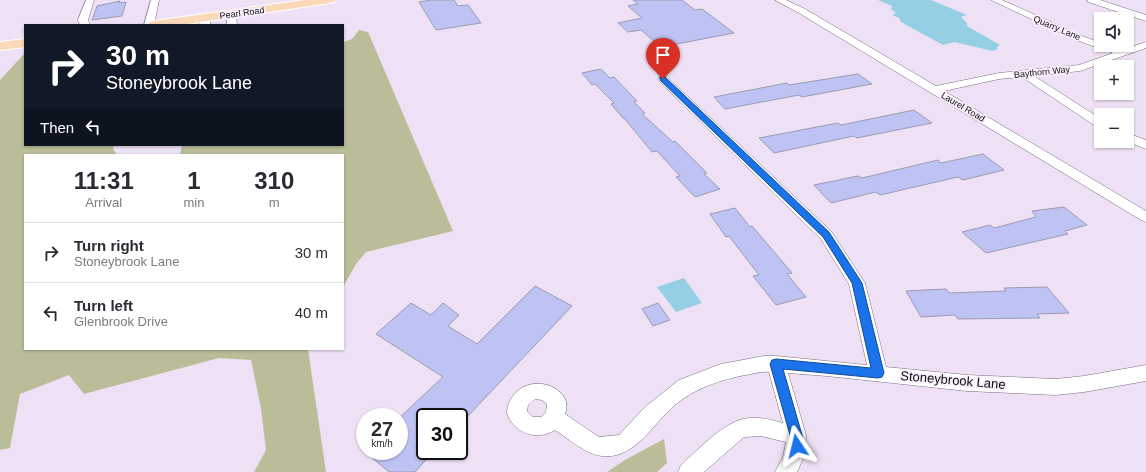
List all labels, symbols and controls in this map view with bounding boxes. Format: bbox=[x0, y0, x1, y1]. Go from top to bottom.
street label: Pearl Road bbox=[219, 5, 265, 21]
map controls bbox=[1094, 12, 1134, 148]
button: sound bbox=[1094, 12, 1134, 52]
street label: Quarry Lane bbox=[1032, 14, 1082, 42]
pin bbox=[646, 38, 680, 79]
icon: right bbox=[40, 40, 92, 92]
text: 30 m bbox=[106, 40, 170, 71]
icon: arrive bbox=[652, 44, 674, 66]
button: + bbox=[1094, 60, 1134, 100]
street label: Baythorn Way bbox=[1014, 64, 1071, 80]
text: Stoneybrook Lane bbox=[106, 73, 252, 93]
street label: Laurel Road bbox=[939, 90, 987, 124]
button: − bbox=[1094, 108, 1134, 148]
icon: left bbox=[82, 116, 104, 138]
text: Then bbox=[40, 119, 74, 136]
text: 11:31 bbox=[74, 167, 134, 194]
text: 1 bbox=[187, 167, 201, 194]
text: 310 bbox=[254, 167, 294, 194]
text: Arrival bbox=[85, 195, 122, 210]
text: min bbox=[184, 195, 204, 210]
text: m bbox=[269, 195, 280, 210]
text: Turn right bbox=[74, 237, 144, 254]
icon: right bbox=[40, 242, 62, 264]
text: 30 m bbox=[295, 244, 328, 261]
text: Stoneybrook Lane bbox=[74, 254, 180, 269]
text: Turn left bbox=[74, 297, 133, 314]
icon: left bbox=[40, 302, 62, 324]
text: 40 m bbox=[295, 304, 328, 321]
text: Glenbrook Drive bbox=[74, 314, 168, 329]
street label: Stoneybrook Lane bbox=[900, 368, 1006, 392]
speed limit sign: 30 bbox=[416, 408, 468, 460]
text: 27 bbox=[371, 418, 393, 440]
position arrow bbox=[776, 425, 818, 467]
text: km/h bbox=[371, 438, 393, 449]

